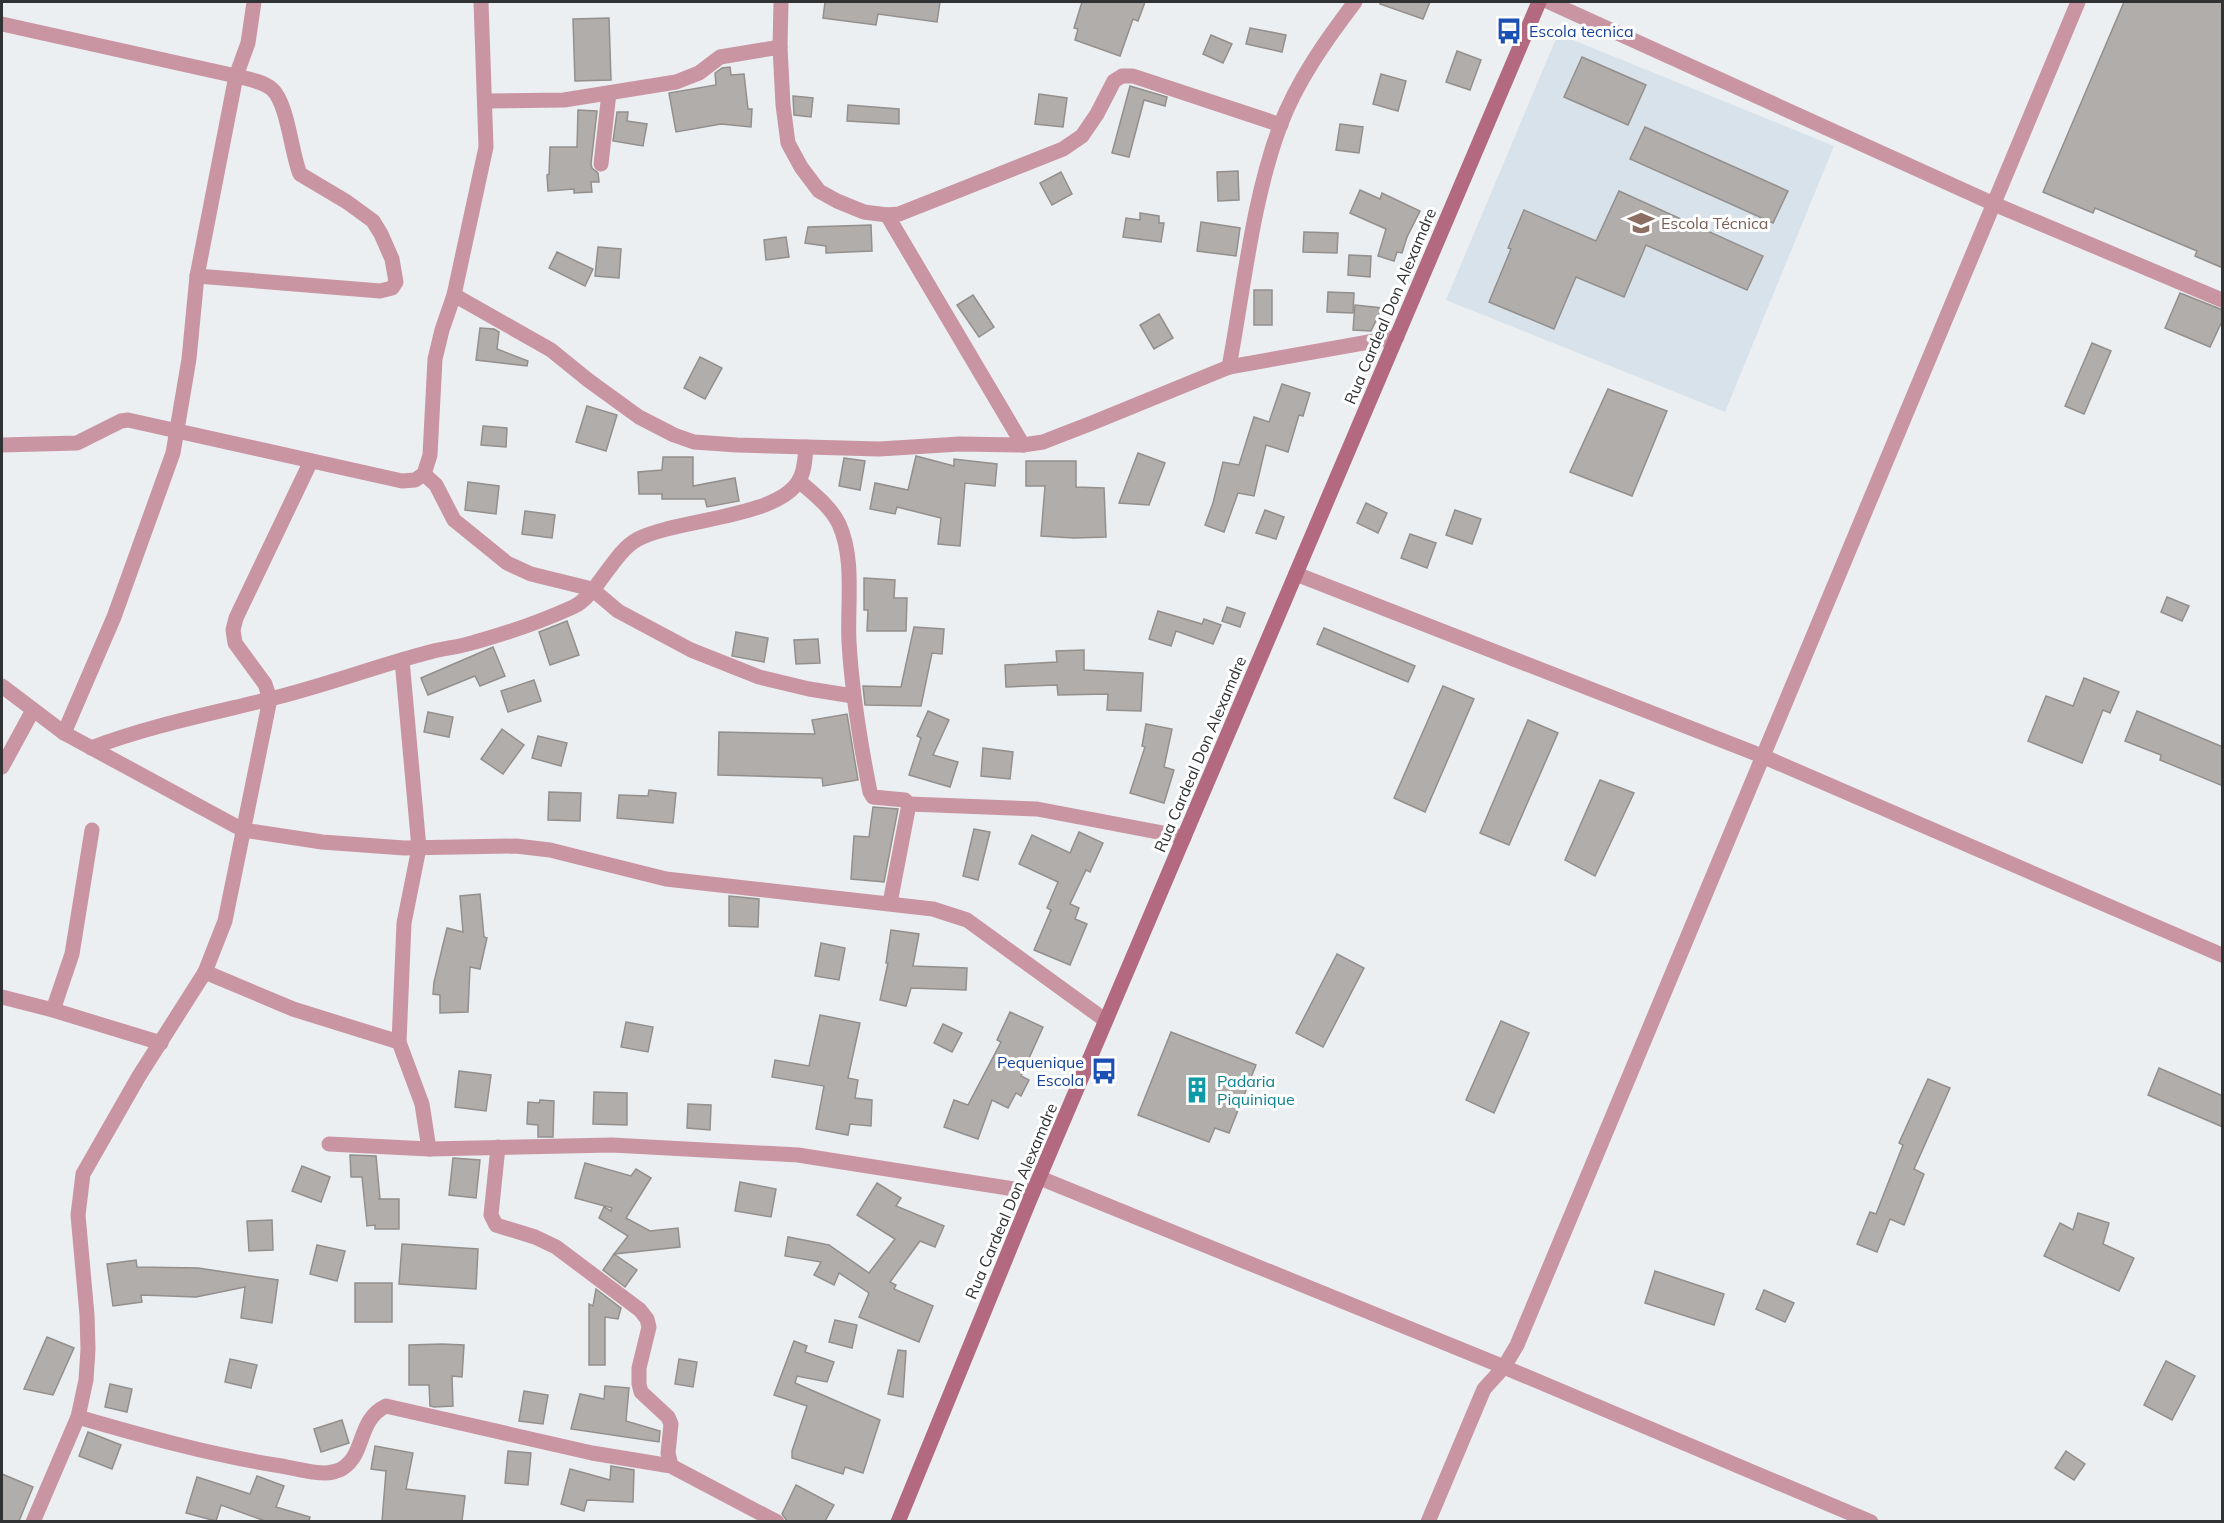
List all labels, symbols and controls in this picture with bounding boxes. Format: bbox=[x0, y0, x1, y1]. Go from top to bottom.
bus stop icon: Escola tecnica bbox=[1494, 16, 1524, 46]
place label: Escola tecnica bbox=[1529, 21, 1634, 41]
street label: Rua Cardeal Don Alexamdre bbox=[1340, 205, 1440, 407]
school or university icon: Escola Técnica bbox=[1626, 208, 1656, 238]
place label: Escola Técnica bbox=[1661, 213, 1768, 233]
street label: Rua Cardeal Don Alexamdre bbox=[1150, 653, 1250, 855]
place label: Pequenique Escola bbox=[997, 1052, 1084, 1090]
bus stop icon: Pequenique Escola bbox=[1089, 1056, 1119, 1086]
place label: Padaria Piquinique bbox=[1217, 1071, 1295, 1109]
building icon: Padaria Piquinique bbox=[1182, 1075, 1212, 1105]
street label: Rua Cardeal Don Alexamdre bbox=[961, 1100, 1061, 1302]

